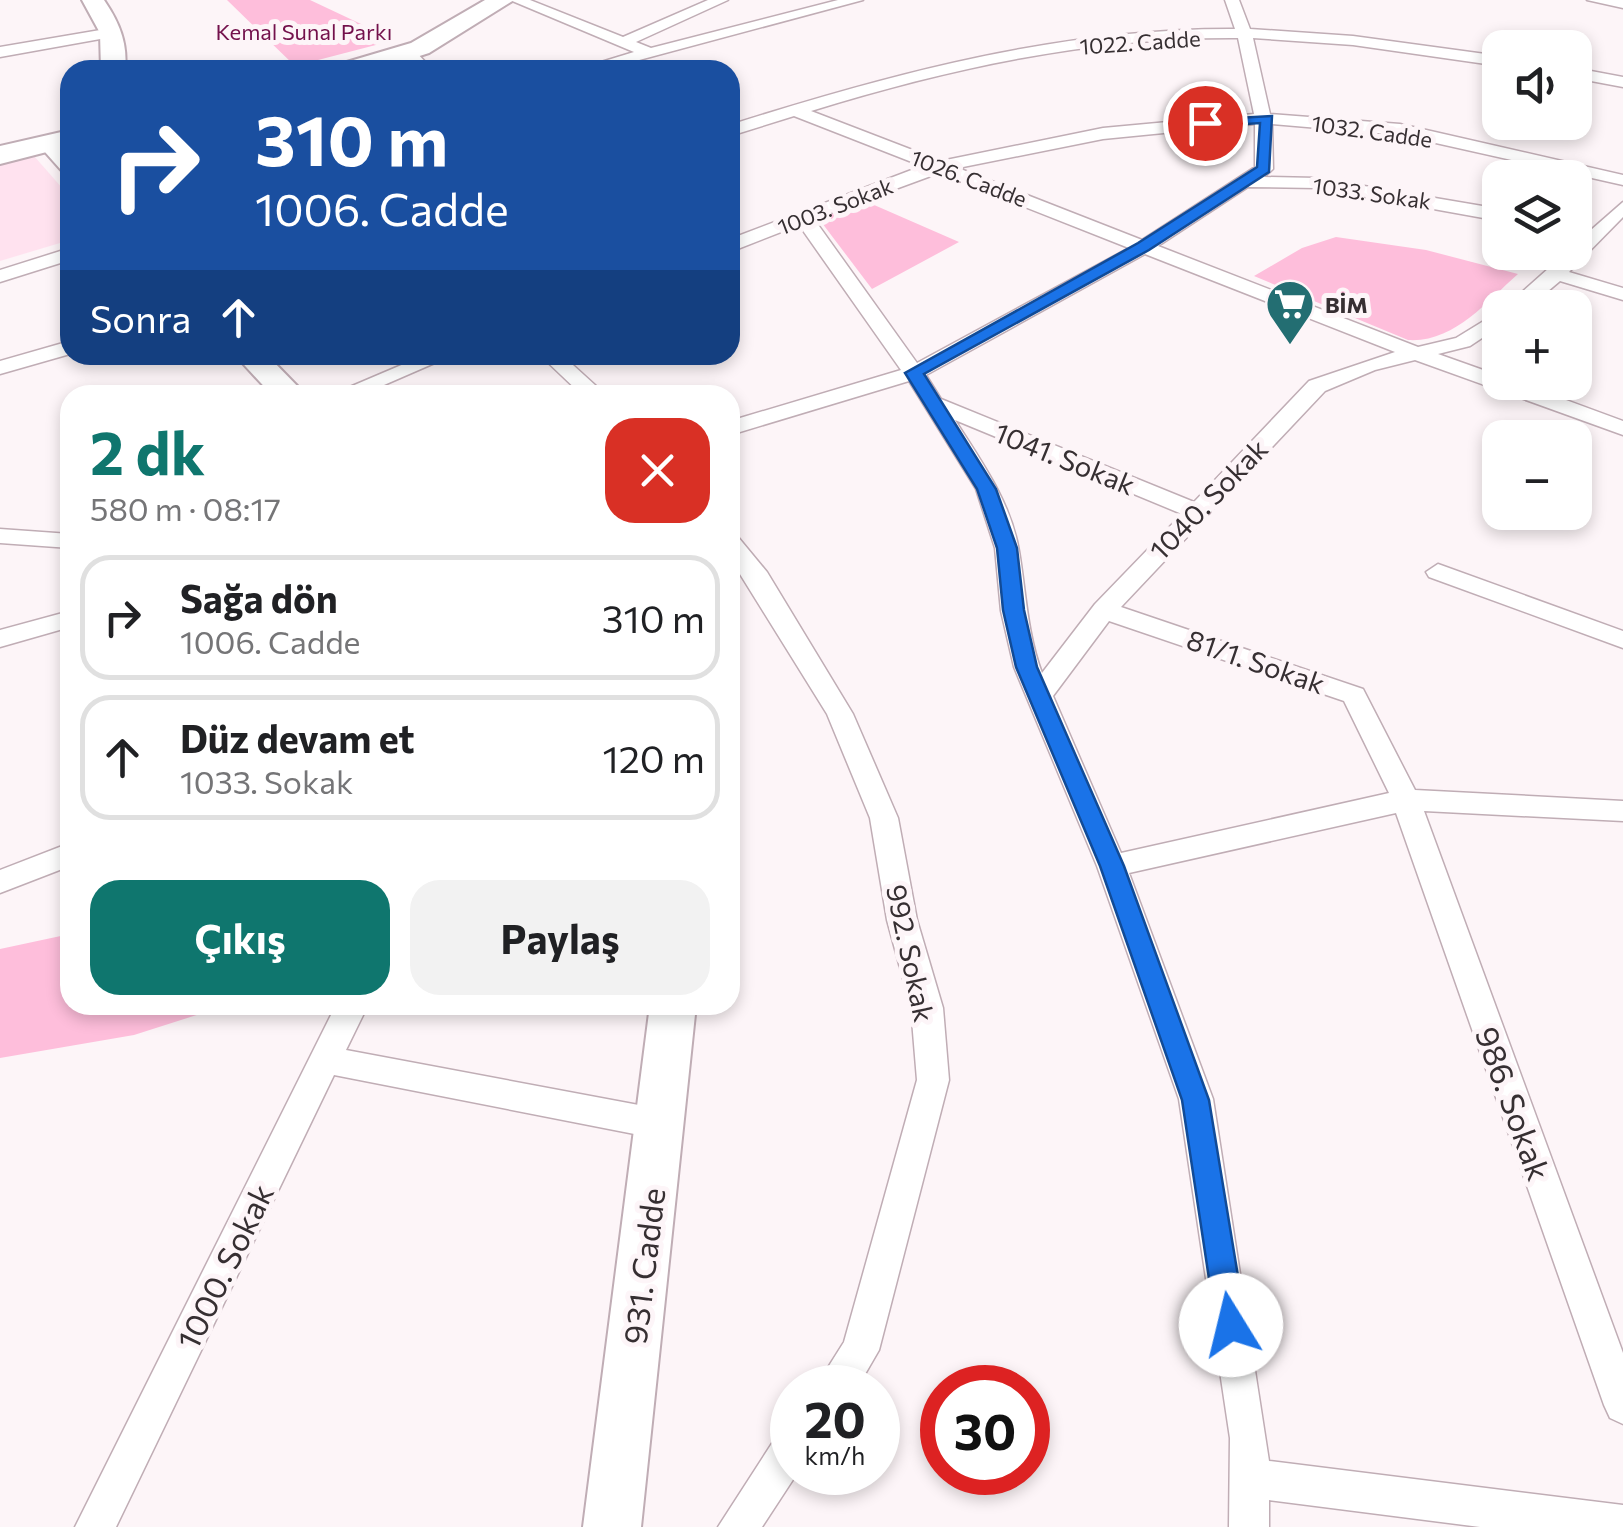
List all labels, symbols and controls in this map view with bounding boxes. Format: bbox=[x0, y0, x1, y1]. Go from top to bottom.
park label: Kemal Sunal Parkı bbox=[216, 18, 392, 45]
street label: 1022. Cadde bbox=[1079, 24, 1201, 60]
map controls bbox=[1482, 30, 1592, 530]
button: sound bbox=[1482, 30, 1592, 140]
pin bbox=[1163, 81, 1248, 166]
text: 310 m bbox=[255, 95, 448, 180]
icon: arrive bbox=[1178, 96, 1233, 151]
icon: right bbox=[90, 100, 220, 230]
street label: 1032. Cadde bbox=[1310, 109, 1434, 153]
street label: 1026. Cadde bbox=[907, 144, 1031, 212]
button: layers bbox=[1482, 160, 1592, 270]
street label: 1033. Sokak bbox=[1311, 171, 1433, 215]
street label: 1003. Sokak bbox=[774, 172, 896, 240]
text: 1006. Cadde bbox=[255, 180, 509, 235]
supermarket icon: BİM bbox=[1264, 278, 1316, 346]
icon: ahead bbox=[211, 290, 266, 345]
button: + bbox=[1482, 290, 1592, 400]
place label: BİM bbox=[1325, 291, 1368, 318]
text: Sonra bbox=[90, 294, 191, 341]
text: 2 dk bbox=[90, 414, 205, 487]
street label: 1041. Sokak bbox=[990, 414, 1140, 502]
button: close bbox=[605, 418, 710, 523]
button: − bbox=[1482, 420, 1592, 530]
street label: 1040. Sokak bbox=[1142, 431, 1274, 567]
text: 580 m · 08:17 bbox=[90, 488, 281, 528]
text: Sağa dön bbox=[180, 574, 338, 621]
icon: right bbox=[95, 590, 150, 645]
text: 310 m bbox=[602, 594, 705, 641]
text: 1006. Cadde bbox=[180, 621, 361, 661]
street label: 81/1. Sokak bbox=[1183, 622, 1329, 700]
text: Düz devam et bbox=[180, 714, 415, 761]
icon: ahead bbox=[95, 730, 150, 785]
text: 120 m bbox=[603, 734, 705, 781]
text: 1033. Sokak bbox=[180, 761, 353, 801]
button: Çıkış bbox=[90, 880, 390, 995]
button: Paylaş bbox=[410, 880, 710, 995]
street label: 992. Sokak bbox=[880, 881, 942, 1025]
street label: 986. Sokak bbox=[1468, 1021, 1560, 1185]
street label: 1000. Sokak bbox=[167, 1177, 281, 1355]
street label: 931. Cadde bbox=[614, 1185, 672, 1347]
position arrow bbox=[1179, 1273, 1283, 1377]
speed limit sign: 30 bbox=[920, 1365, 1050, 1495]
text: 20 bbox=[804, 1387, 866, 1448]
text: km/h bbox=[805, 1440, 865, 1470]

